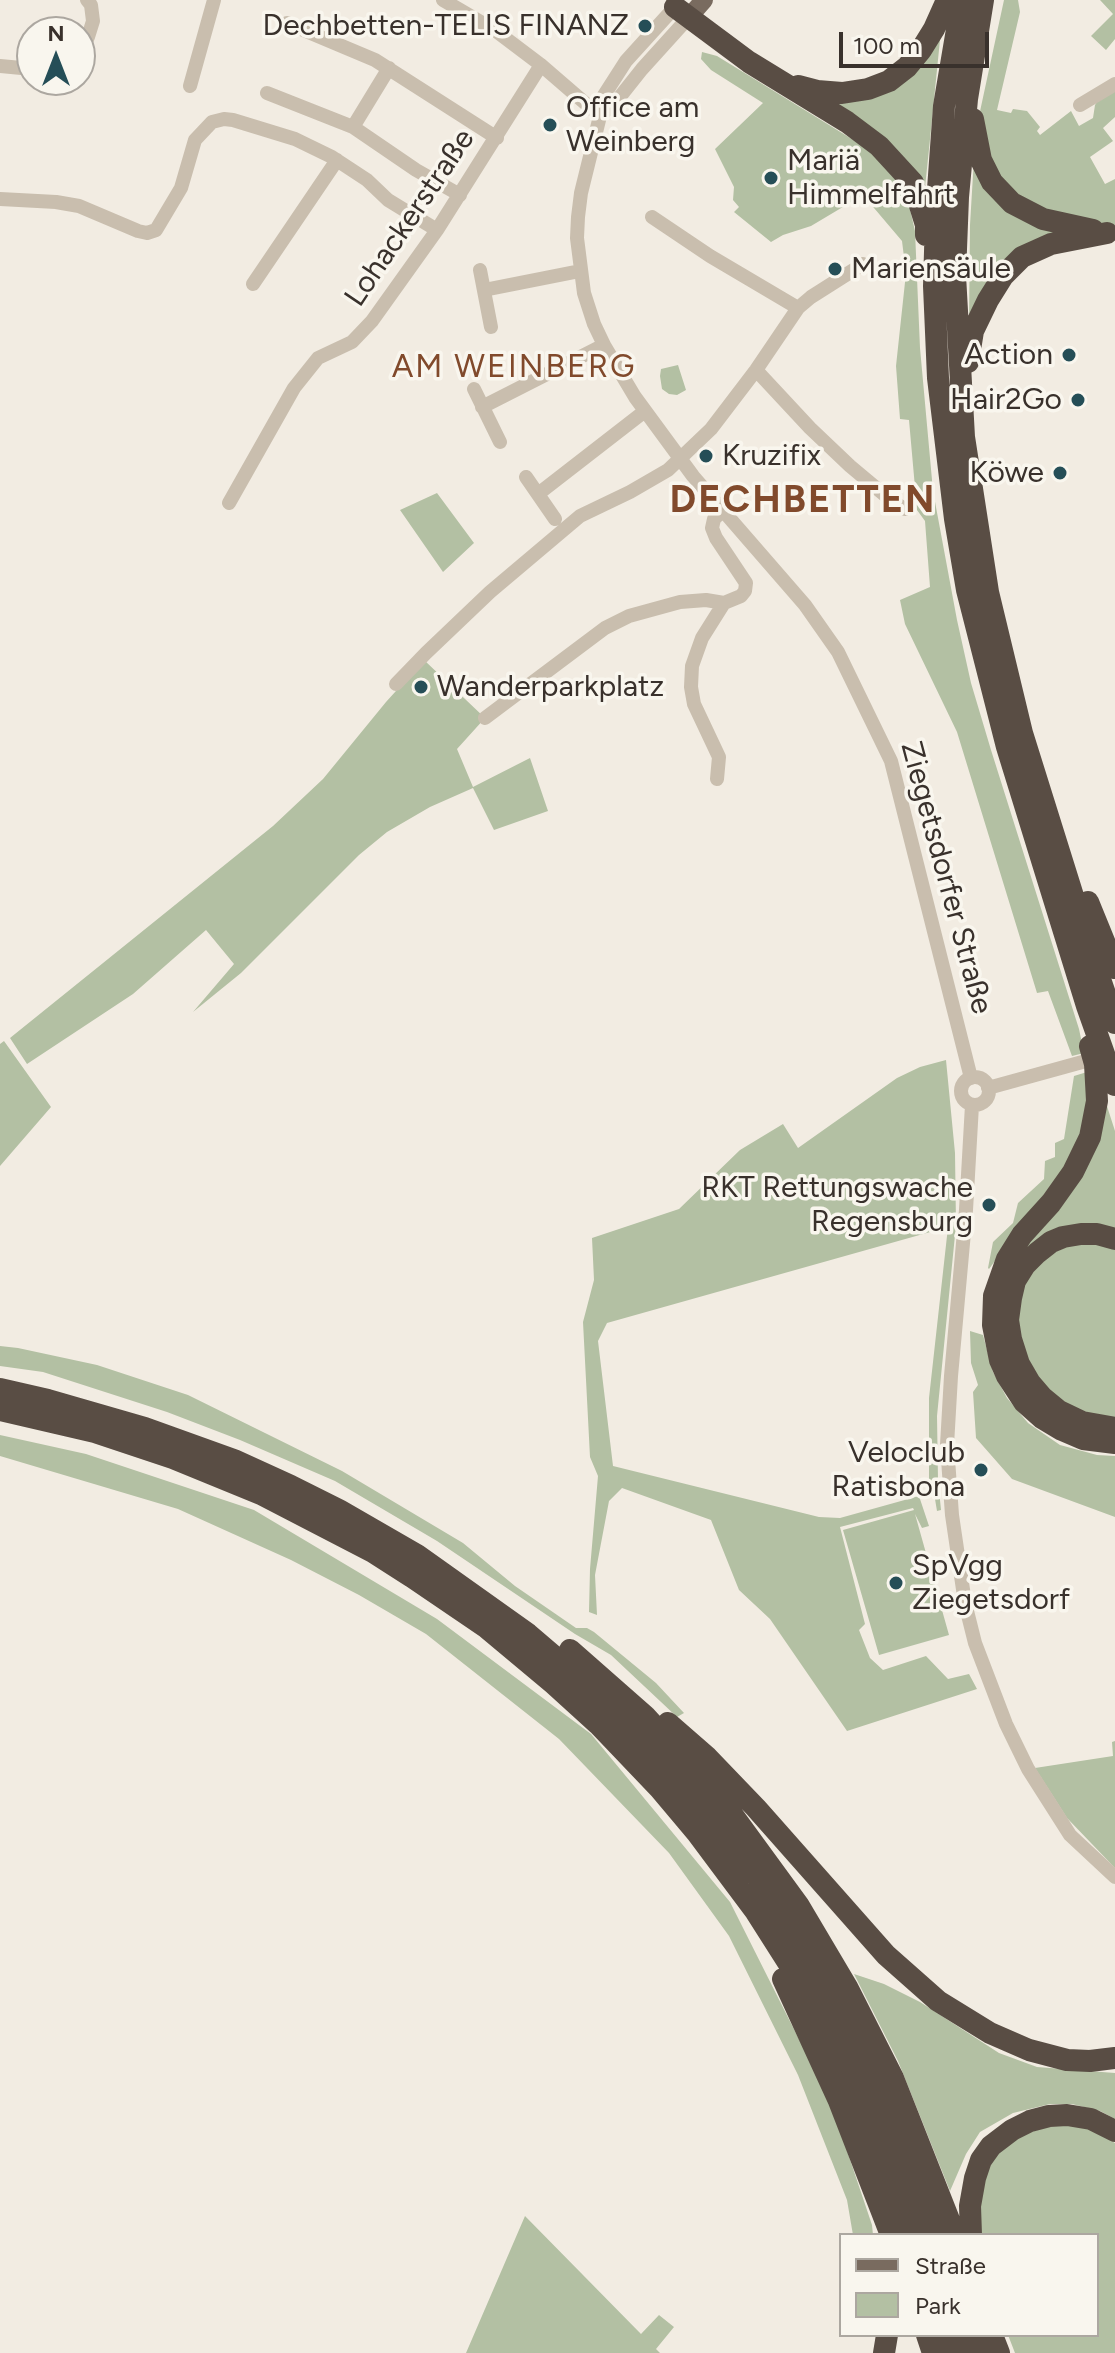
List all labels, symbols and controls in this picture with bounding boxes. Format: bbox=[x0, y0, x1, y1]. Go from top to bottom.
place label: Dechbetten-TELIS FINANZ bbox=[263, 8, 629, 44]
north arrow bbox=[16, 16, 96, 96]
scale bar bbox=[843, 16, 993, 66]
marker: Dechbetten-TELIS FINANZ bbox=[636, 17, 654, 35]
text: N bbox=[47, 20, 65, 47]
text: 100 m bbox=[853, 31, 920, 60]
place label: Office am Weinberg bbox=[566, 90, 699, 160]
marker: Office am Weinberg bbox=[541, 116, 559, 134]
street label: Lohackerstraße bbox=[337, 123, 483, 313]
place label: Mariä Himmelfahrt bbox=[787, 143, 955, 214]
marker: Mariä Himmelfahrt bbox=[762, 169, 780, 187]
place label: Mariensäule bbox=[851, 251, 1011, 287]
marker: Mariensäule bbox=[826, 260, 844, 278]
place label: Action bbox=[964, 337, 1053, 373]
marker: Action bbox=[1060, 346, 1078, 364]
district label: AM WEINBERG bbox=[392, 349, 636, 387]
place label: Hair2Go bbox=[950, 382, 1062, 418]
marker: Hair2Go bbox=[1069, 391, 1087, 409]
place label: Kruzifix bbox=[722, 438, 821, 474]
marker: Kruzifix bbox=[697, 447, 715, 465]
place label: Köwe bbox=[969, 455, 1044, 491]
marker: Köwe bbox=[1051, 464, 1069, 482]
district label: DECHBETTEN bbox=[670, 478, 936, 524]
place label: Wanderparkplatz bbox=[437, 669, 664, 705]
marker: Wanderparkplatz bbox=[412, 678, 430, 696]
street label: Ziegetsdorfer Straße bbox=[892, 738, 1000, 1018]
place label: RKT Rettungswache Regensburg bbox=[701, 1170, 973, 1240]
marker: RKT Rettungswache Regensburg bbox=[980, 1196, 998, 1214]
place label: Veloclub Ratisbona bbox=[832, 1435, 965, 1506]
marker: Veloclub Ratisbona bbox=[972, 1461, 990, 1479]
place label: SpVgg Ziegetsdorf bbox=[912, 1548, 1070, 1618]
marker: SpVgg Ziegetsdorf bbox=[887, 1574, 905, 1592]
legend bbox=[839, 2233, 1099, 2337]
text: Straße bbox=[915, 2251, 986, 2280]
text: Park bbox=[915, 2291, 961, 2320]

